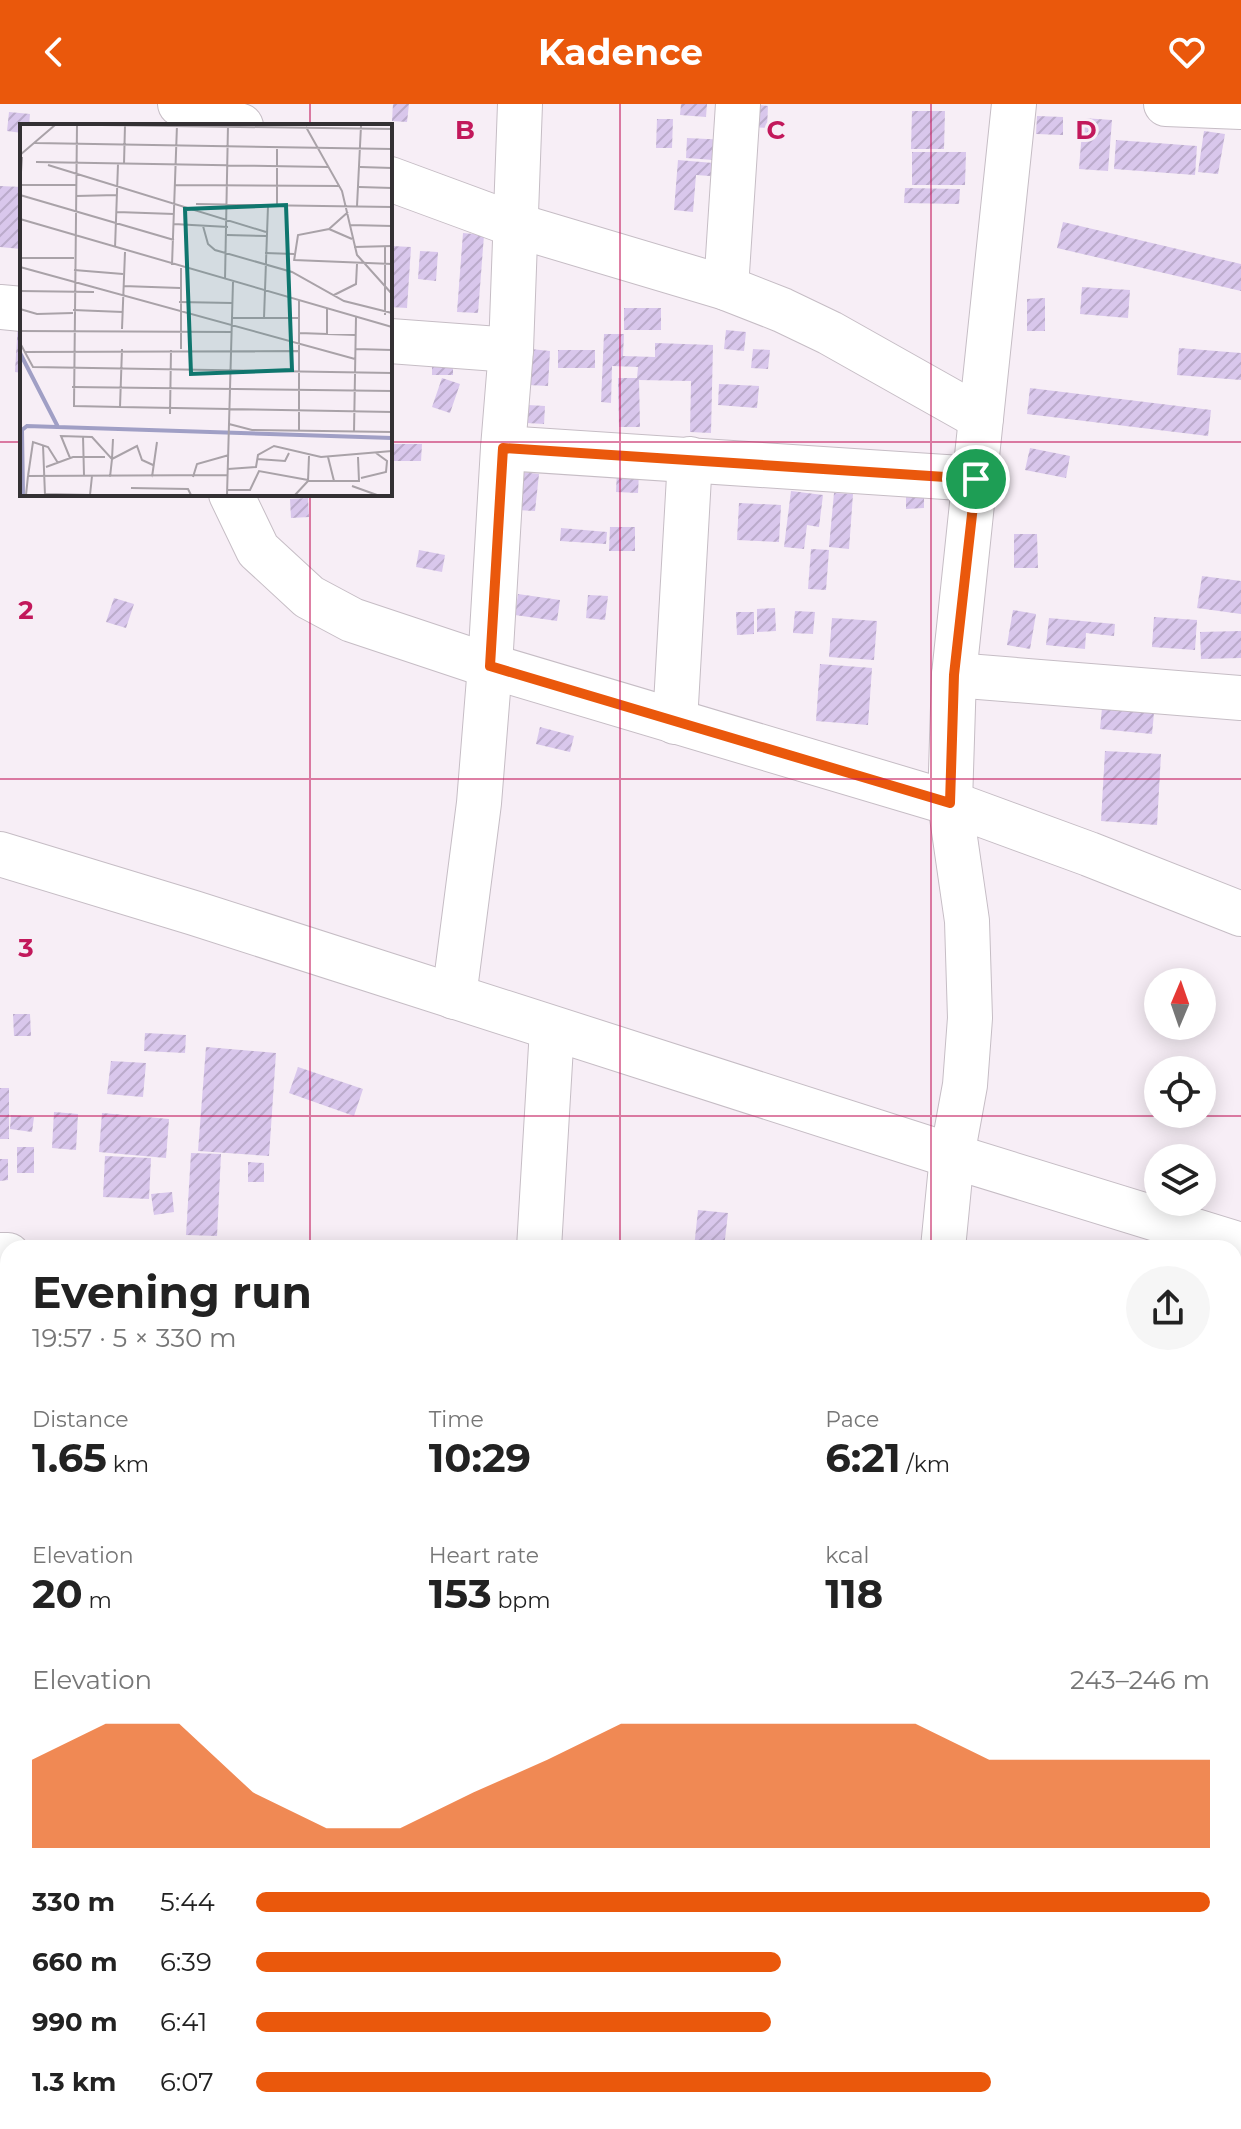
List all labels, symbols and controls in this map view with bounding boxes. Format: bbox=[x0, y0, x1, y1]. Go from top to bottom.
icon: back bbox=[32, 30, 76, 74]
text: Kadence bbox=[538, 30, 703, 74]
icon: heart bbox=[1165, 30, 1209, 74]
text: B bbox=[455, 114, 475, 146]
text: C bbox=[767, 114, 786, 146]
text: D bbox=[1075, 114, 1097, 146]
inset map bbox=[20, 124, 392, 496]
pin bbox=[942, 445, 1010, 513]
icon: arrive bbox=[954, 457, 998, 501]
text: 2 bbox=[18, 594, 34, 626]
text: 3 bbox=[17, 932, 34, 964]
north arrow bbox=[1144, 968, 1216, 1040]
map controls bbox=[1144, 968, 1216, 1216]
button: locate bbox=[1144, 1056, 1216, 1128]
button: layers bbox=[1144, 1144, 1216, 1216]
text: Evening run bbox=[32, 1265, 312, 1319]
button: share bbox=[1126, 1266, 1210, 1350]
text: 19:57 · 5 × 330 m bbox=[32, 1322, 237, 1354]
text: Distance bbox=[32, 1406, 129, 1433]
text: Time bbox=[429, 1406, 484, 1433]
text: Pace bbox=[825, 1406, 879, 1433]
text: 1.65 bbox=[32, 1433, 107, 1482]
text: 10:29 bbox=[429, 1433, 531, 1482]
text: 6:21 bbox=[825, 1433, 901, 1482]
text: km bbox=[107, 1451, 149, 1478]
text: /km bbox=[901, 1451, 950, 1478]
text: Elevation bbox=[32, 1542, 134, 1569]
text: Heart rate bbox=[429, 1542, 539, 1569]
text: kcal bbox=[825, 1542, 869, 1569]
text: 20 bbox=[32, 1569, 83, 1618]
text: 153 bbox=[429, 1569, 492, 1618]
text: 118 bbox=[825, 1569, 883, 1618]
text: m bbox=[83, 1587, 112, 1614]
text: bpm bbox=[492, 1587, 551, 1614]
text: Elevation bbox=[32, 1664, 152, 1696]
text: 243–246 m bbox=[1070, 1664, 1210, 1696]
text: 330 m bbox=[32, 1886, 115, 1918]
text: 5:44 bbox=[160, 1886, 215, 1918]
text: 660 m bbox=[32, 1946, 117, 1978]
text: 6:39 bbox=[160, 1946, 212, 1978]
text: 990 m bbox=[32, 2006, 117, 2038]
text: 6:41 bbox=[160, 2006, 207, 2038]
text: 1.3 km bbox=[32, 2066, 116, 2098]
text: 6:07 bbox=[160, 2066, 214, 2098]

